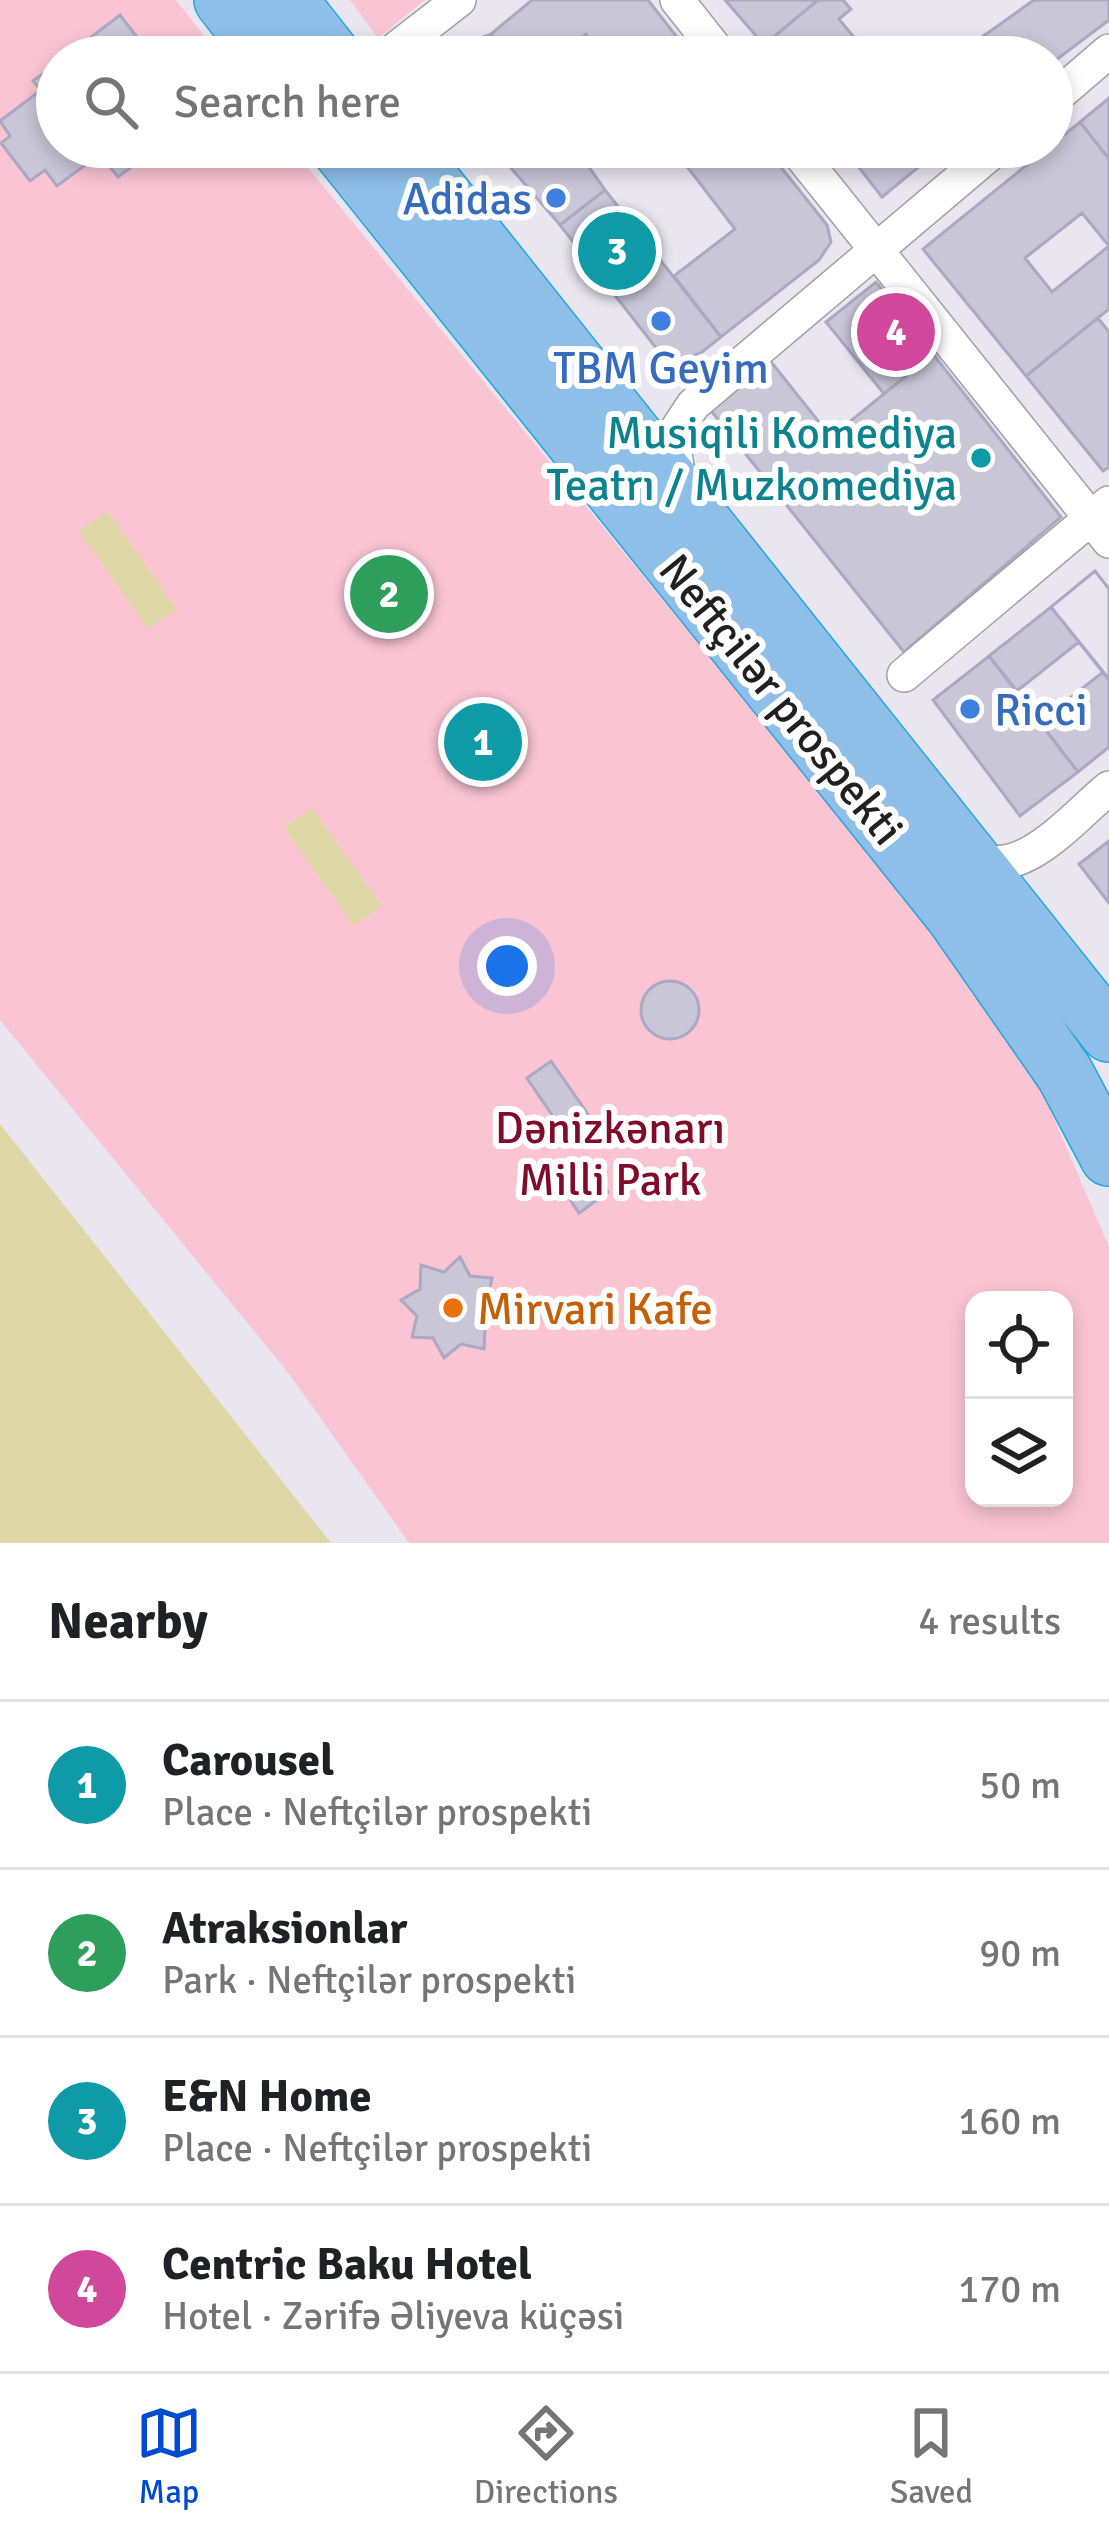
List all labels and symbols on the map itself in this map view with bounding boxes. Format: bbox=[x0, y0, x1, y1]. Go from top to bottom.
place label: Adidas bbox=[403, 172, 532, 227]
marker: Adidas bbox=[543, 185, 569, 211]
pin: 3 bbox=[578, 206, 656, 296]
pin: 4 bbox=[857, 287, 935, 377]
marker: TBM Geyim bbox=[648, 308, 674, 334]
place label: TBM Geyim bbox=[553, 341, 769, 396]
place label: Musiqili Komediya Teatrı / Muzkomediya bbox=[546, 406, 957, 513]
marker: Musiqili Komediya Teatrı / Muzkomediya bbox=[968, 445, 994, 471]
street label: Neftçilər prospekti bbox=[647, 544, 915, 856]
pin: 2 bbox=[350, 549, 428, 639]
place label: Ricci bbox=[994, 683, 1088, 738]
marker: Ricci bbox=[957, 696, 983, 722]
pin: 1 bbox=[444, 697, 522, 787]
your location bbox=[477, 936, 537, 996]
park label: Dənizkənarı Milli Park bbox=[495, 1101, 725, 1208]
place label: Mirvari Kafe bbox=[477, 1282, 713, 1337]
marker: Mirvari Kafe bbox=[440, 1295, 466, 1321]

